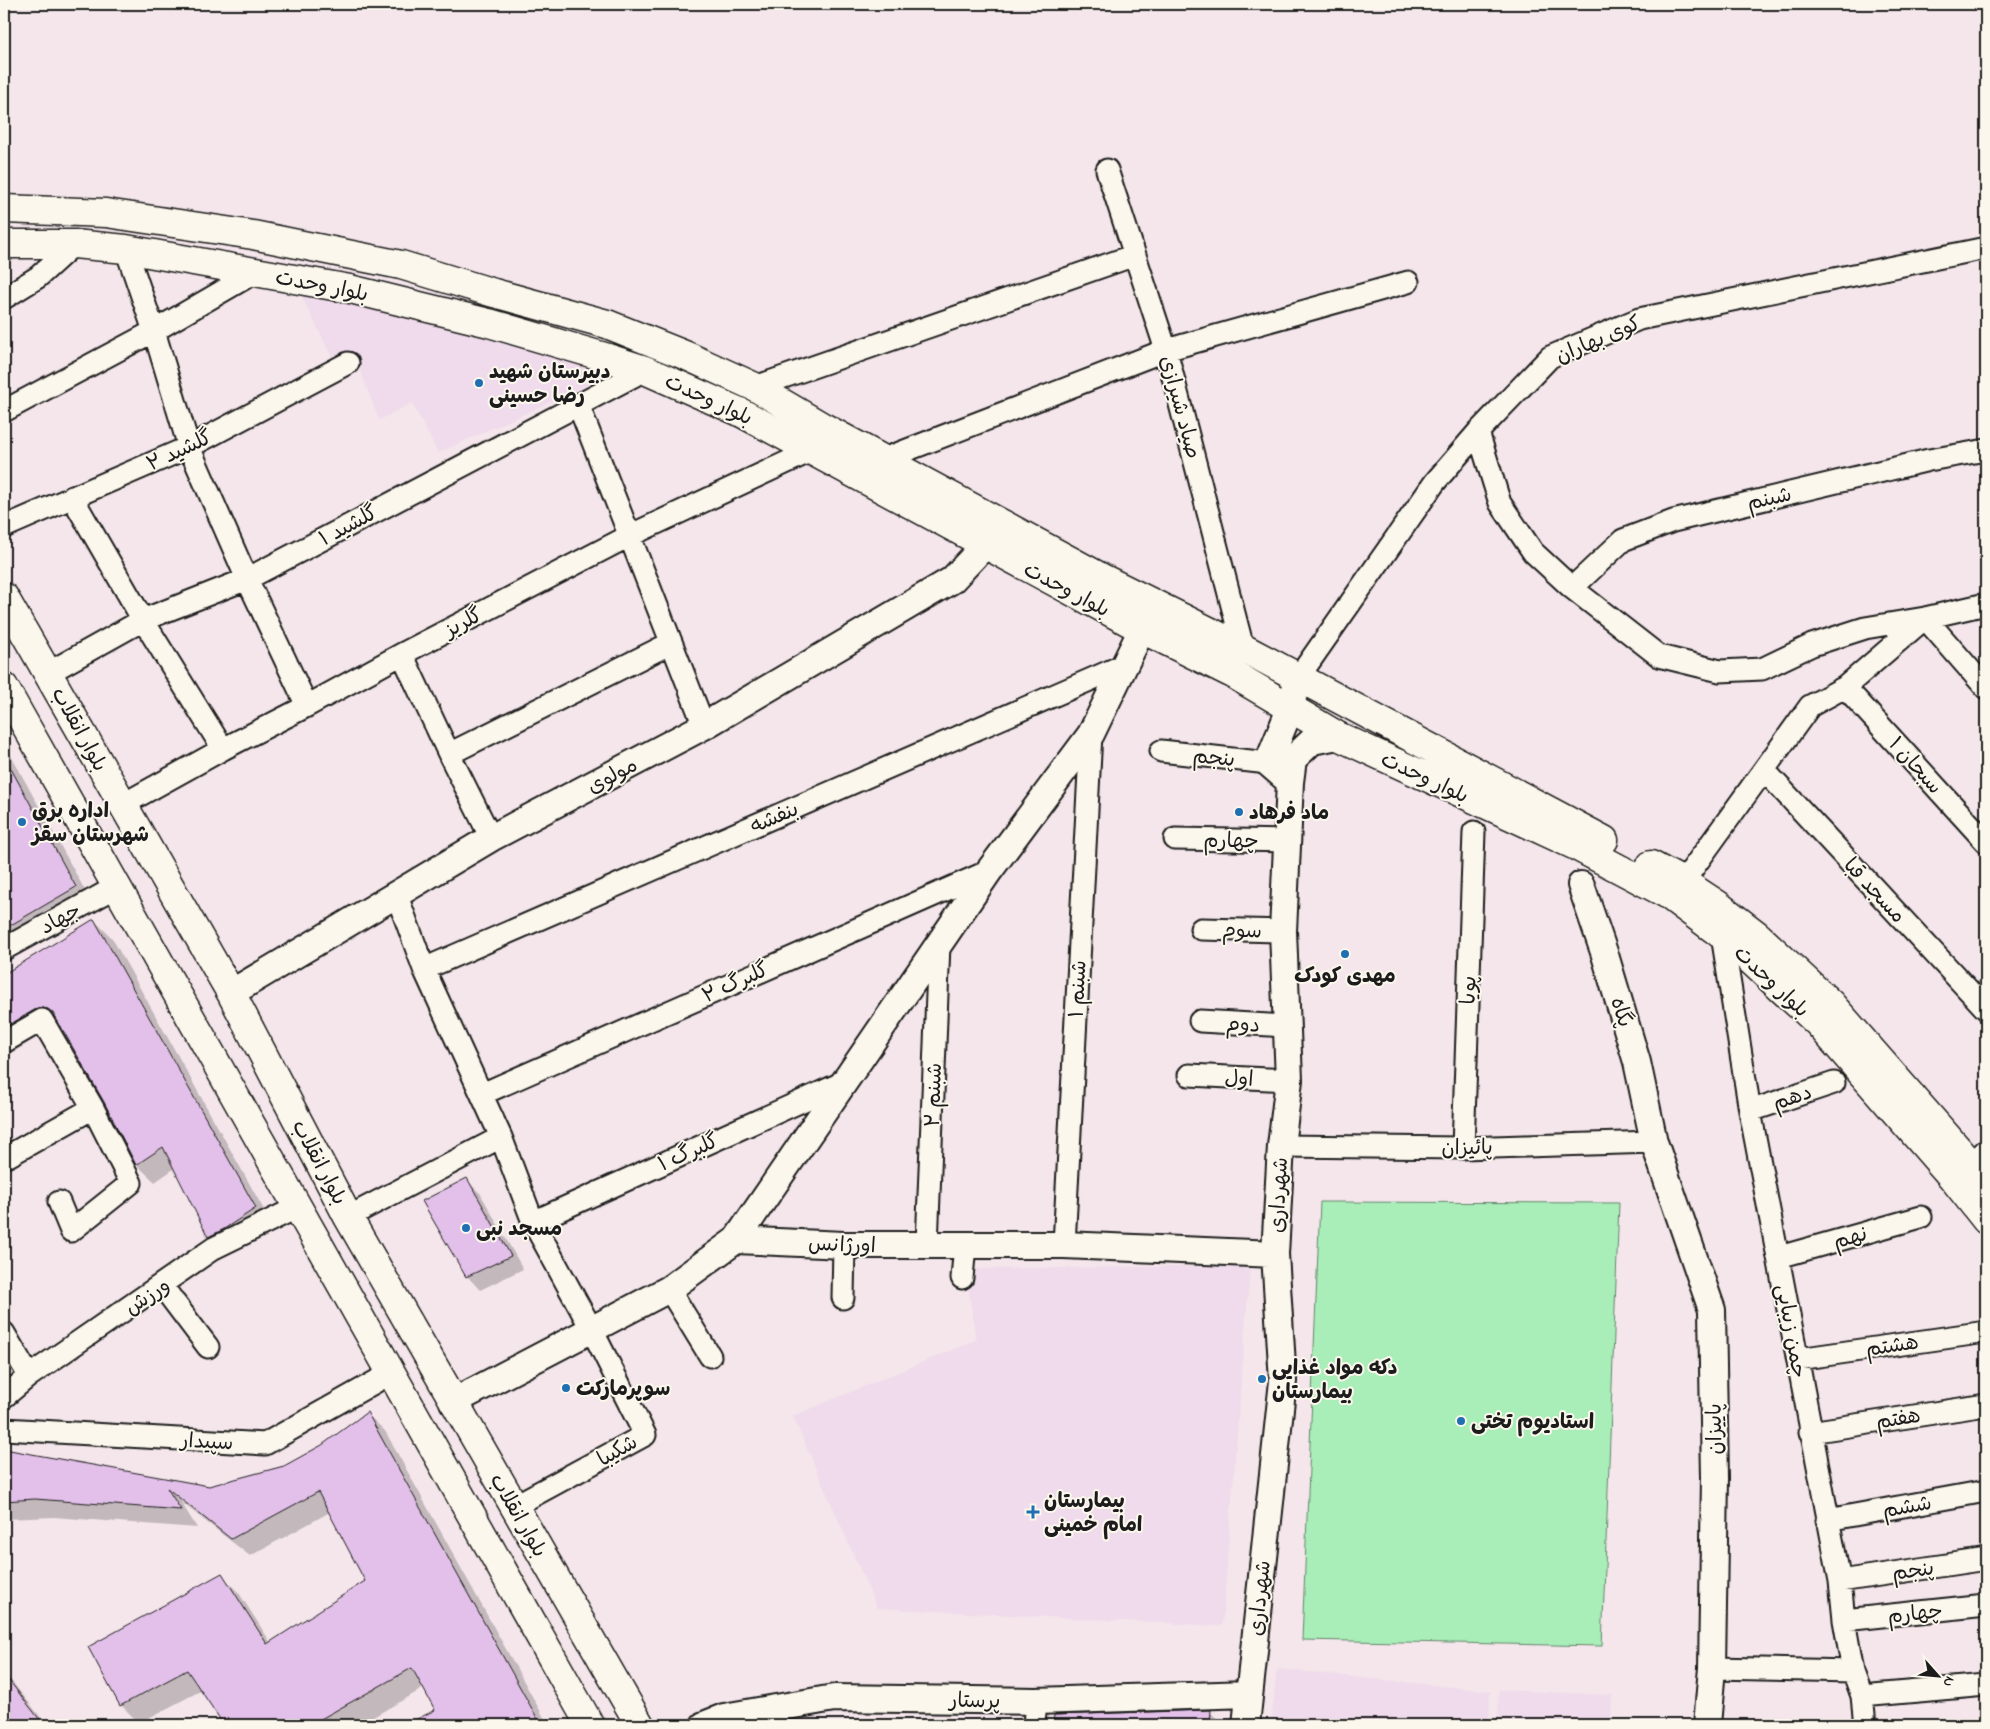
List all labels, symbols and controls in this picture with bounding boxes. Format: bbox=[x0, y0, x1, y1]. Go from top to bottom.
street label: بلوار وحدت bbox=[273, 263, 371, 311]
street label: کوی بهاران bbox=[1551, 309, 1646, 372]
street label: صیاد شیرازی bbox=[1151, 353, 1207, 462]
place label: دبیرستان شهید رضا حسینی bbox=[489, 358, 611, 412]
street label: بلوار وحدت bbox=[659, 367, 757, 434]
marker: دبیرستان شهید رضا حسینی bbox=[473, 377, 485, 389]
street label: گلشید ۲ bbox=[142, 424, 218, 480]
street label: شبنم bbox=[1744, 480, 1795, 520]
street label: گلشید ۱ bbox=[314, 499, 384, 555]
street label: بلوار وحدت bbox=[1018, 555, 1115, 626]
street label: گلریز bbox=[438, 601, 488, 647]
street label: بلوار انقلاب bbox=[43, 682, 114, 778]
street label: سبحان ۱ bbox=[1881, 731, 1948, 802]
street label: پنجم bbox=[1191, 742, 1236, 776]
street label: بلوار وحدت bbox=[1375, 745, 1473, 812]
street label: مولوی bbox=[582, 751, 643, 803]
street label: بنفشه bbox=[746, 795, 804, 842]
place label: اداره برق شهرستان سقز bbox=[30, 797, 149, 851]
place label: ماد فرهاد bbox=[1249, 799, 1329, 829]
marker: ماد فرهاد bbox=[1233, 806, 1245, 818]
marker: اداره برق شهرستان سقز bbox=[16, 816, 28, 828]
street label: چهارم bbox=[1203, 827, 1259, 857]
street label: مسجد قبا bbox=[1835, 852, 1912, 931]
street label: جهاد bbox=[35, 896, 87, 943]
street label: سوم bbox=[1221, 916, 1262, 948]
street label: بلوار وحدت bbox=[1726, 939, 1815, 1025]
marker: مهدی کودک bbox=[1339, 948, 1351, 960]
street label: گلبرگ ۲ bbox=[698, 956, 774, 1012]
street label: شبنم ۱ bbox=[1063, 959, 1095, 1019]
place label: مهدی کودک bbox=[1294, 962, 1396, 992]
street label: پویا bbox=[1455, 975, 1485, 1005]
street label: پگاه bbox=[1601, 994, 1639, 1031]
street label: دوم bbox=[1225, 1010, 1261, 1042]
street label: شبنم ۲ bbox=[919, 1062, 951, 1128]
street label: اول bbox=[1224, 1064, 1254, 1096]
street label: دهم bbox=[1769, 1078, 1816, 1120]
street label: بلوار انقلاب bbox=[283, 1115, 353, 1211]
street label: گلبرگ ۱ bbox=[654, 1127, 724, 1180]
street label: پائیزان bbox=[1441, 1134, 1493, 1164]
street label: شهرداری bbox=[1263, 1156, 1297, 1234]
place label: مسجد نبی bbox=[476, 1215, 562, 1245]
street label: نهم bbox=[1830, 1220, 1871, 1258]
marker: مسجد نبی bbox=[460, 1222, 472, 1234]
street label: اورژانس bbox=[808, 1230, 876, 1262]
street label: ورزش bbox=[119, 1271, 177, 1324]
street label: چمن زیبایی bbox=[1767, 1282, 1813, 1381]
street label: هشتم bbox=[1864, 1328, 1921, 1366]
place label: دکه مواد غذایی بیمارستان bbox=[1272, 1354, 1397, 1408]
marker: دکه مواد غذایی بیمارستان bbox=[1256, 1373, 1268, 1385]
place label: سوپرمارکت bbox=[576, 1375, 670, 1405]
marker: سوپرمارکت bbox=[560, 1382, 572, 1394]
street label: هفتم bbox=[1874, 1402, 1923, 1438]
street label: پاییزان bbox=[1701, 1403, 1731, 1455]
place label: استادیوم تختی bbox=[1471, 1408, 1594, 1438]
marker: استادیوم تختی bbox=[1455, 1415, 1467, 1427]
street label: سپیدار bbox=[178, 1427, 234, 1459]
street label: شکیبا bbox=[592, 1428, 644, 1475]
street label: بلوار انقلاب bbox=[481, 1468, 553, 1564]
place label: بیمارستان امام خمینی bbox=[1044, 1487, 1142, 1541]
street label: ششم bbox=[1880, 1489, 1934, 1527]
marker: بیمارستان امام خمینی bbox=[1026, 1505, 1040, 1519]
street label: پنجم bbox=[1890, 1554, 1936, 1590]
street label: شهرداری bbox=[1242, 1559, 1280, 1638]
street label: چهارم bbox=[1886, 1597, 1944, 1633]
north arrow bbox=[1912, 1652, 1962, 1702]
text: N bbox=[1937, 1672, 1960, 1690]
street label: پرستار bbox=[947, 1687, 1001, 1717]

